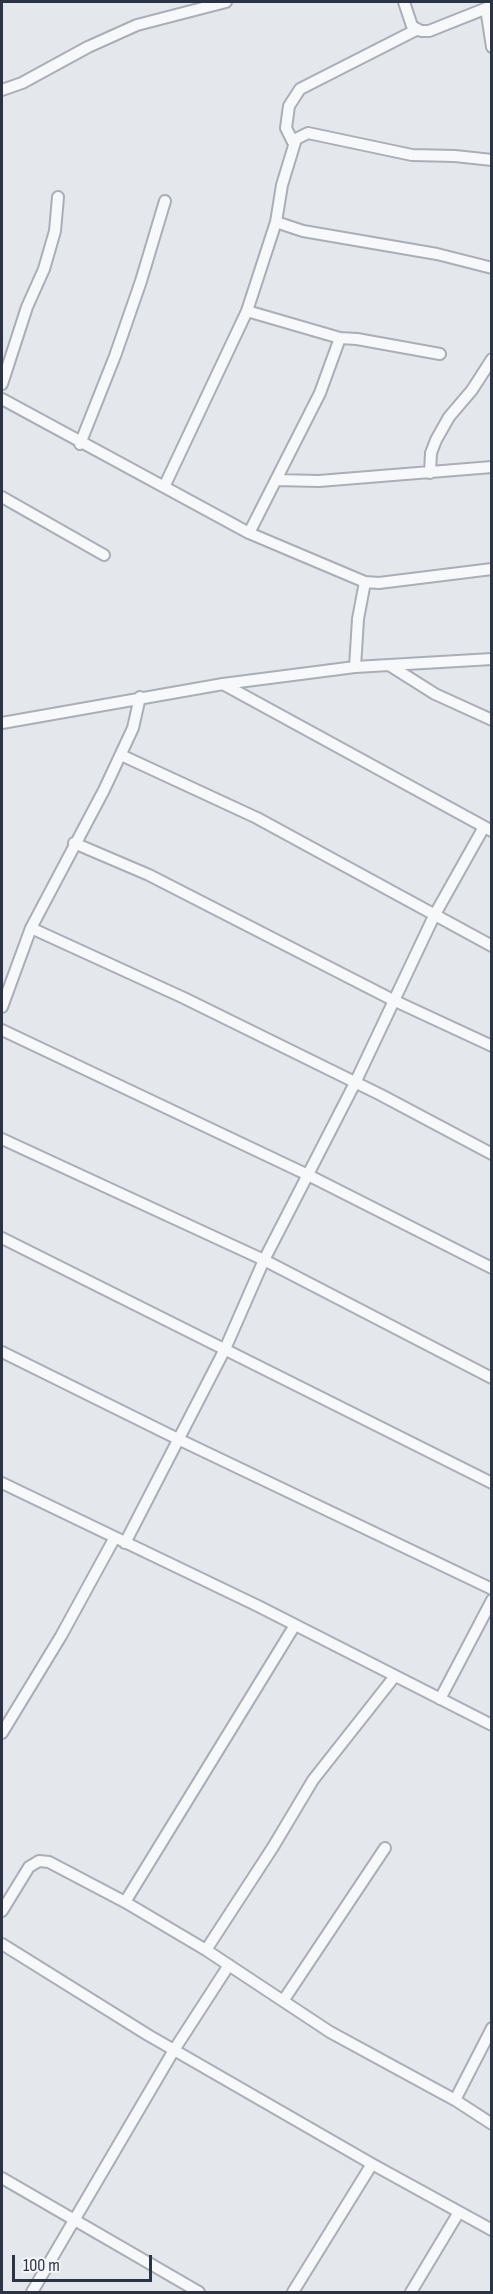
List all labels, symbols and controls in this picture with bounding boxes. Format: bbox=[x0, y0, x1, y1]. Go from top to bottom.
scale bar bbox=[15, 2243, 154, 2281]
text: 100 m bbox=[23, 2255, 60, 2276]

